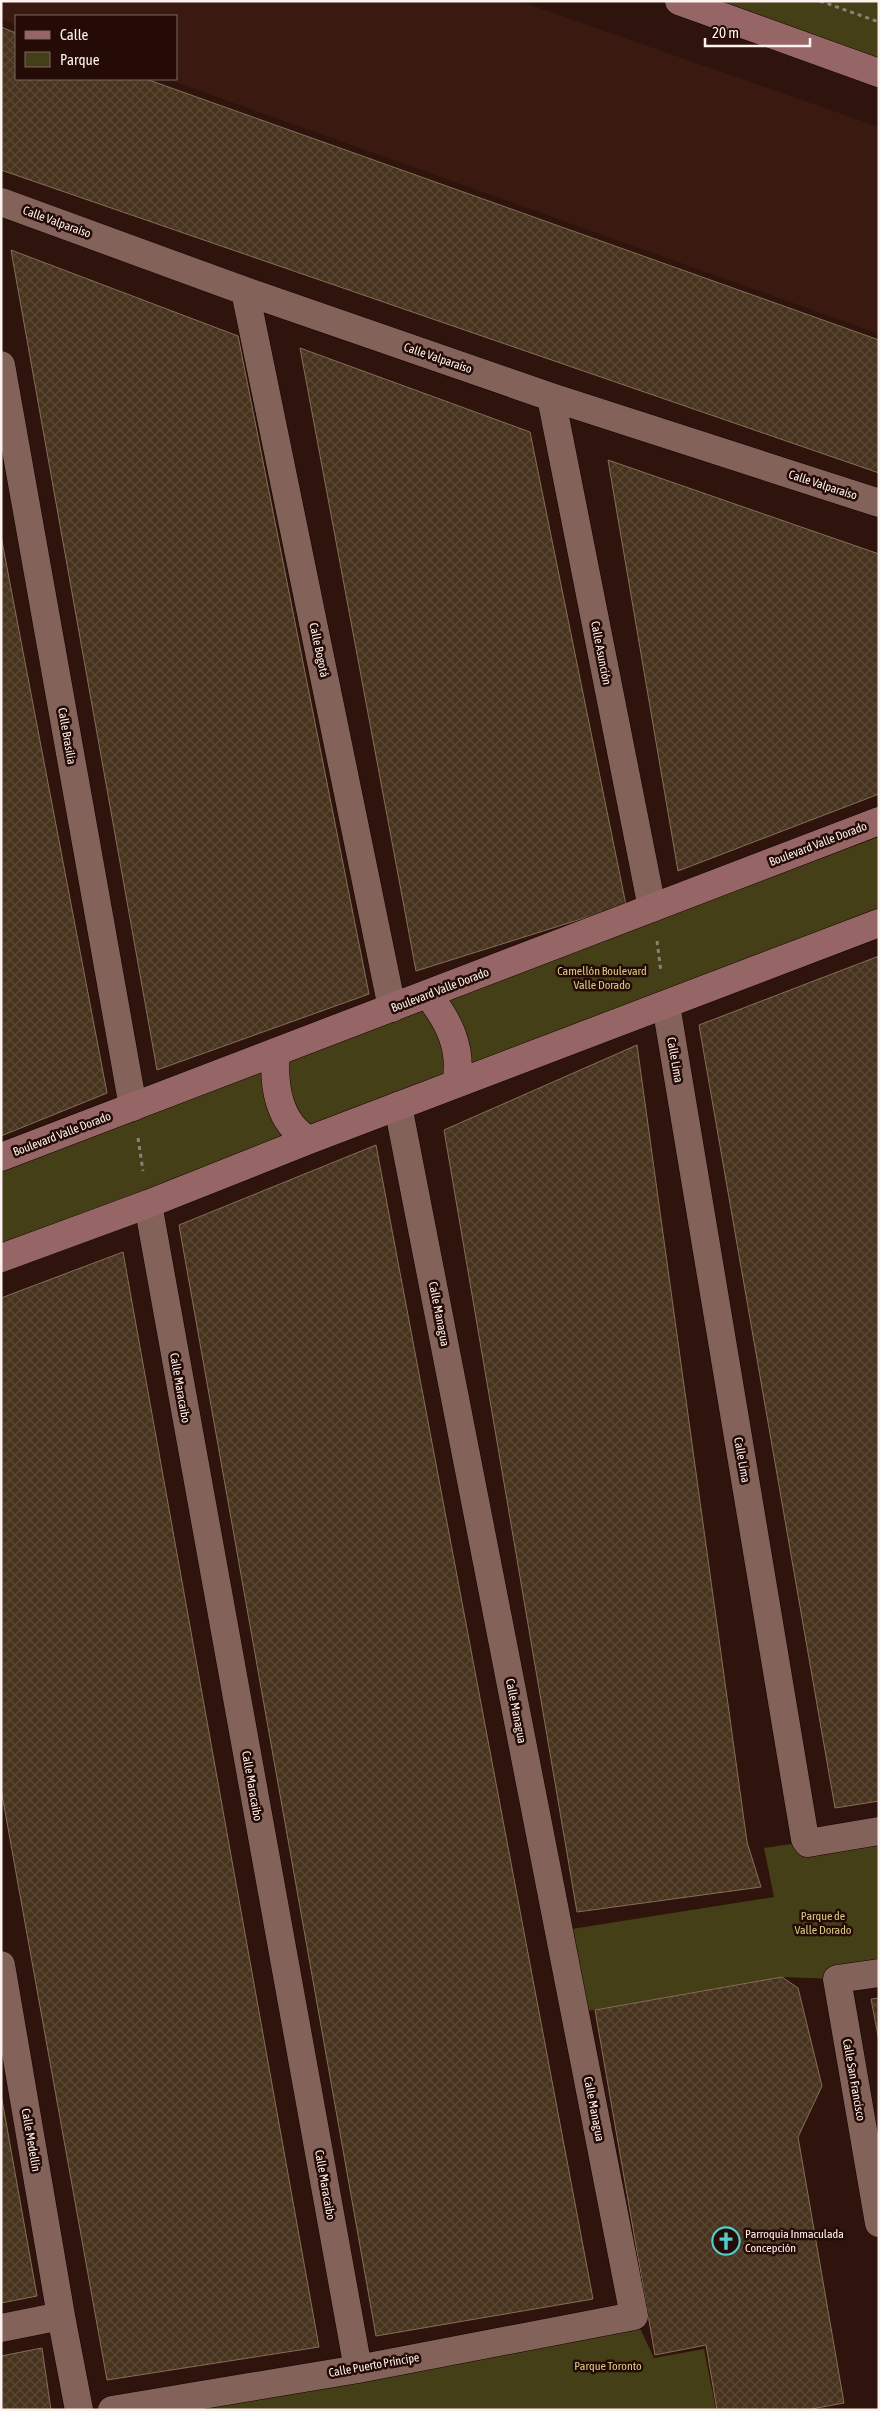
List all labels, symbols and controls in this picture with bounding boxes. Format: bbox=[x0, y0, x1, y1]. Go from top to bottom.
legend bbox=[15, 15, 178, 80]
scale bar bbox=[705, 15, 810, 47]
text: 20 m bbox=[712, 24, 739, 41]
text: Calle bbox=[60, 26, 89, 43]
text: Parque bbox=[60, 51, 100, 68]
street label: Calle Valparaíso bbox=[21, 203, 93, 241]
street label: Calle Valparaíso bbox=[402, 340, 474, 376]
street label: Calle Valparaíso bbox=[787, 467, 859, 503]
street label: Calle Asunción bbox=[588, 620, 614, 686]
street label: Calle Bogotá bbox=[306, 622, 332, 678]
street label: Calle Brasilia bbox=[55, 707, 79, 765]
street label: Boulevard Valle Dorado bbox=[767, 819, 869, 869]
park label: Camellón Boulevard Valle Dorado bbox=[557, 964, 647, 992]
street label: Boulevard Valle Dorado bbox=[389, 965, 491, 1015]
street label: Calle Lima bbox=[664, 1036, 686, 1084]
street label: Boulevard Valle Dorado bbox=[11, 1109, 113, 1159]
street label: Calle Managua bbox=[426, 1280, 452, 1348]
street label: Calle Maracaibo bbox=[167, 1352, 193, 1424]
street label: Calle Lima bbox=[731, 1436, 753, 1484]
street label: Calle Managua bbox=[503, 1677, 529, 1745]
street label: Calle Maracaibo bbox=[239, 1750, 265, 1822]
park label: Parque de Valle Dorado bbox=[794, 1909, 852, 1937]
street label: Calle San Francisco bbox=[840, 2038, 868, 2123]
street label: Calle Managua bbox=[581, 2075, 607, 2143]
street label: Calle Medellín bbox=[19, 2107, 43, 2173]
street label: Calle Maracaibo bbox=[312, 2149, 338, 2221]
church icon: Parroquia Inmaculada Concepción bbox=[711, 2226, 741, 2256]
place label: Parroquia Inmaculada Concepción bbox=[745, 2227, 844, 2255]
street label: Calle Puerto Príncipe bbox=[328, 2350, 420, 2380]
park label: Parque Toronto bbox=[574, 2359, 642, 2373]

